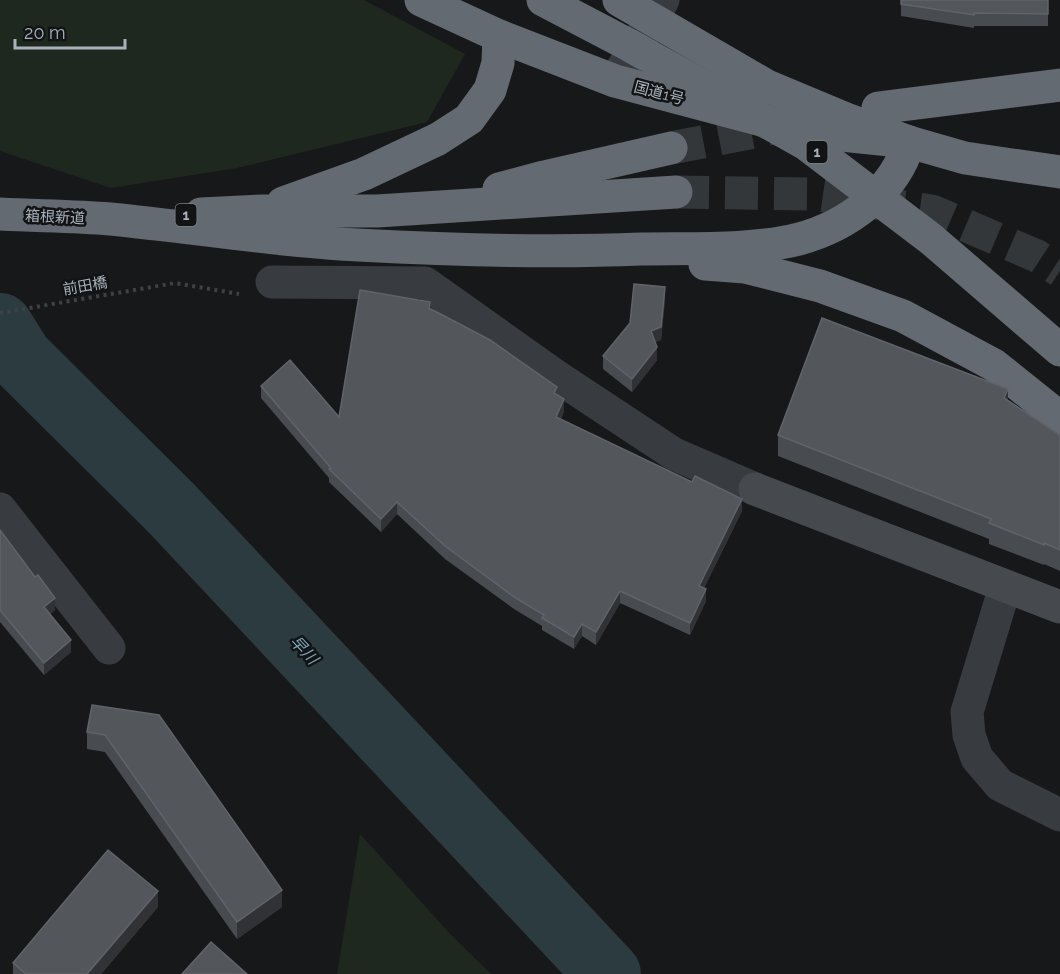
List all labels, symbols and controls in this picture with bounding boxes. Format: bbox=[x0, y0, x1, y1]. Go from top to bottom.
scale bar bbox=[15, 12, 124, 50]
text: 20 m bbox=[24, 22, 66, 43]
street label: 国道1号 bbox=[632, 78, 686, 108]
road number: 1 bbox=[806, 141, 828, 163]
road number: 1 bbox=[176, 204, 196, 226]
street label: 箱根新道 bbox=[25, 206, 85, 228]
street label: 前田橋 bbox=[61, 273, 109, 299]
water label: 早川 bbox=[286, 632, 323, 670]

